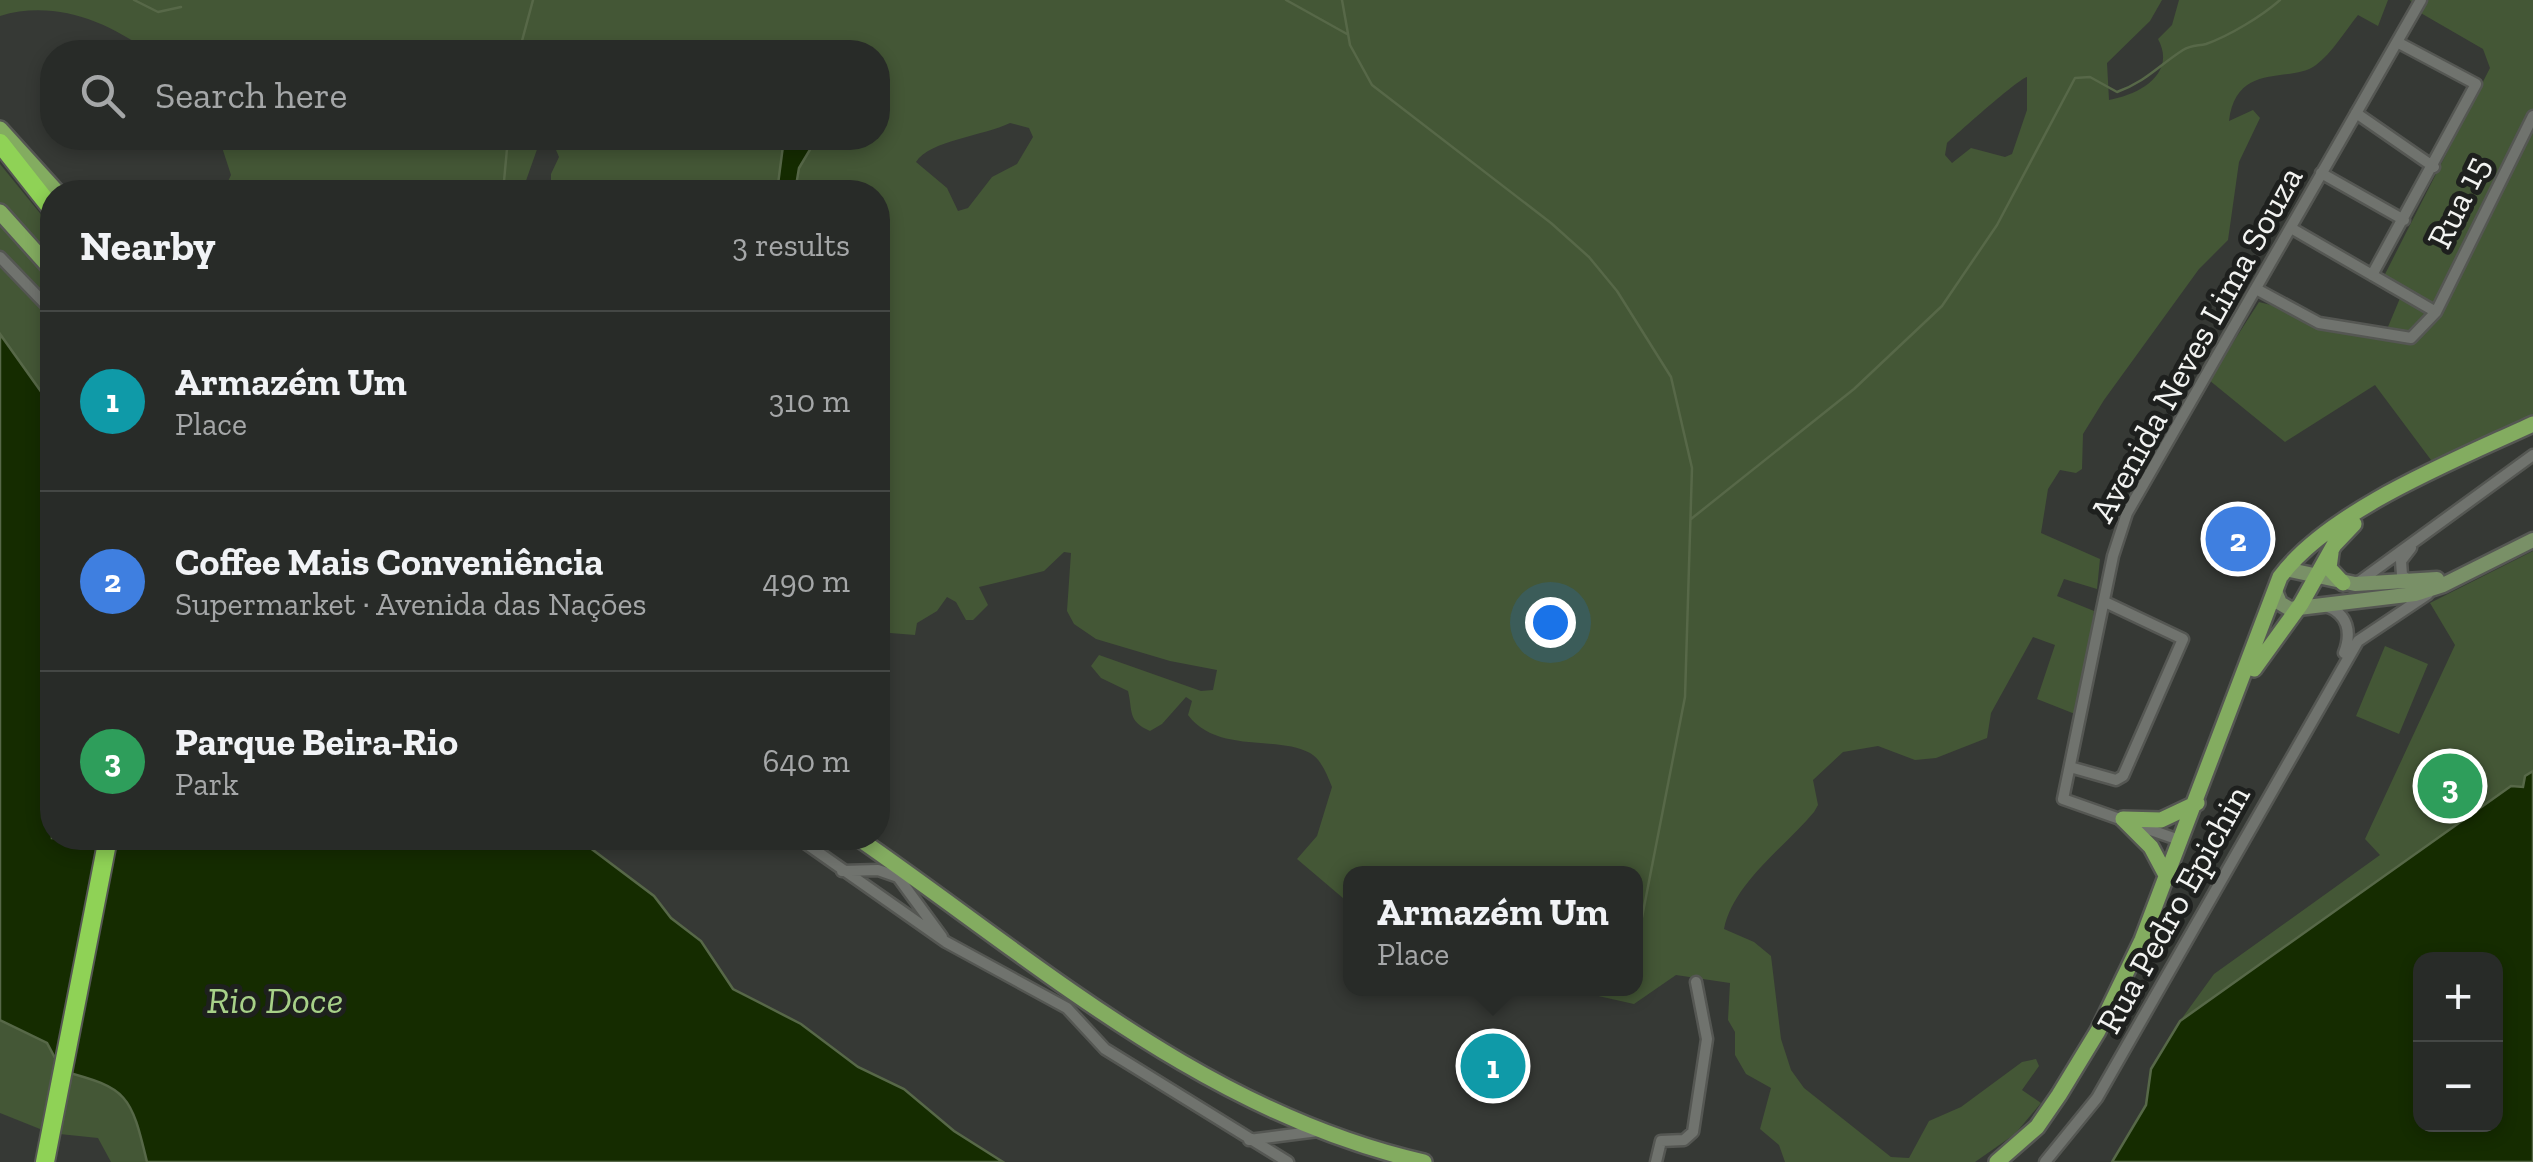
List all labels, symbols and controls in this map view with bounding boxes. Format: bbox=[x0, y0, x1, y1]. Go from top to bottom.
search box bbox=[40, 40, 890, 150]
icon: search bbox=[75, 68, 130, 123]
text: Search here bbox=[155, 72, 347, 118]
street label: Rua 15 bbox=[2418, 149, 2498, 255]
street label: Avenida Neves Lima Souza bbox=[2081, 159, 2311, 529]
text: Nearby bbox=[80, 220, 216, 271]
text: 3 results bbox=[732, 226, 850, 264]
text: Armazém Um bbox=[175, 359, 407, 405]
text: 1 bbox=[106, 382, 119, 420]
text: 310 m bbox=[769, 382, 850, 420]
text: Place bbox=[175, 405, 247, 443]
pin: 2 bbox=[2206, 502, 2270, 576]
text: Coffee Mais Conveniência bbox=[175, 539, 604, 585]
text: 2 bbox=[104, 562, 121, 600]
text: 490 m bbox=[762, 562, 850, 600]
text: Supermarket · Avenida das Nações bbox=[175, 585, 647, 623]
your location bbox=[1525, 597, 1576, 648]
text: Parque Beira-Rio bbox=[175, 719, 458, 765]
text: 3 bbox=[104, 742, 121, 780]
text: 640 m bbox=[762, 742, 850, 780]
pin: 3 bbox=[2418, 748, 2482, 824]
text: Park bbox=[175, 765, 239, 803]
street label: Rua Pedro Epichin bbox=[2088, 778, 2258, 1040]
popup bbox=[1343, 866, 1643, 996]
text: Armazém Um bbox=[1377, 889, 1609, 935]
text: Place bbox=[1377, 935, 1449, 973]
map controls bbox=[2413, 952, 2503, 1132]
button: + bbox=[2413, 952, 2503, 1042]
water label: Rio Doce bbox=[207, 977, 343, 1023]
pin: 1 bbox=[1460, 1028, 1526, 1104]
button: − bbox=[2413, 1042, 2503, 1132]

